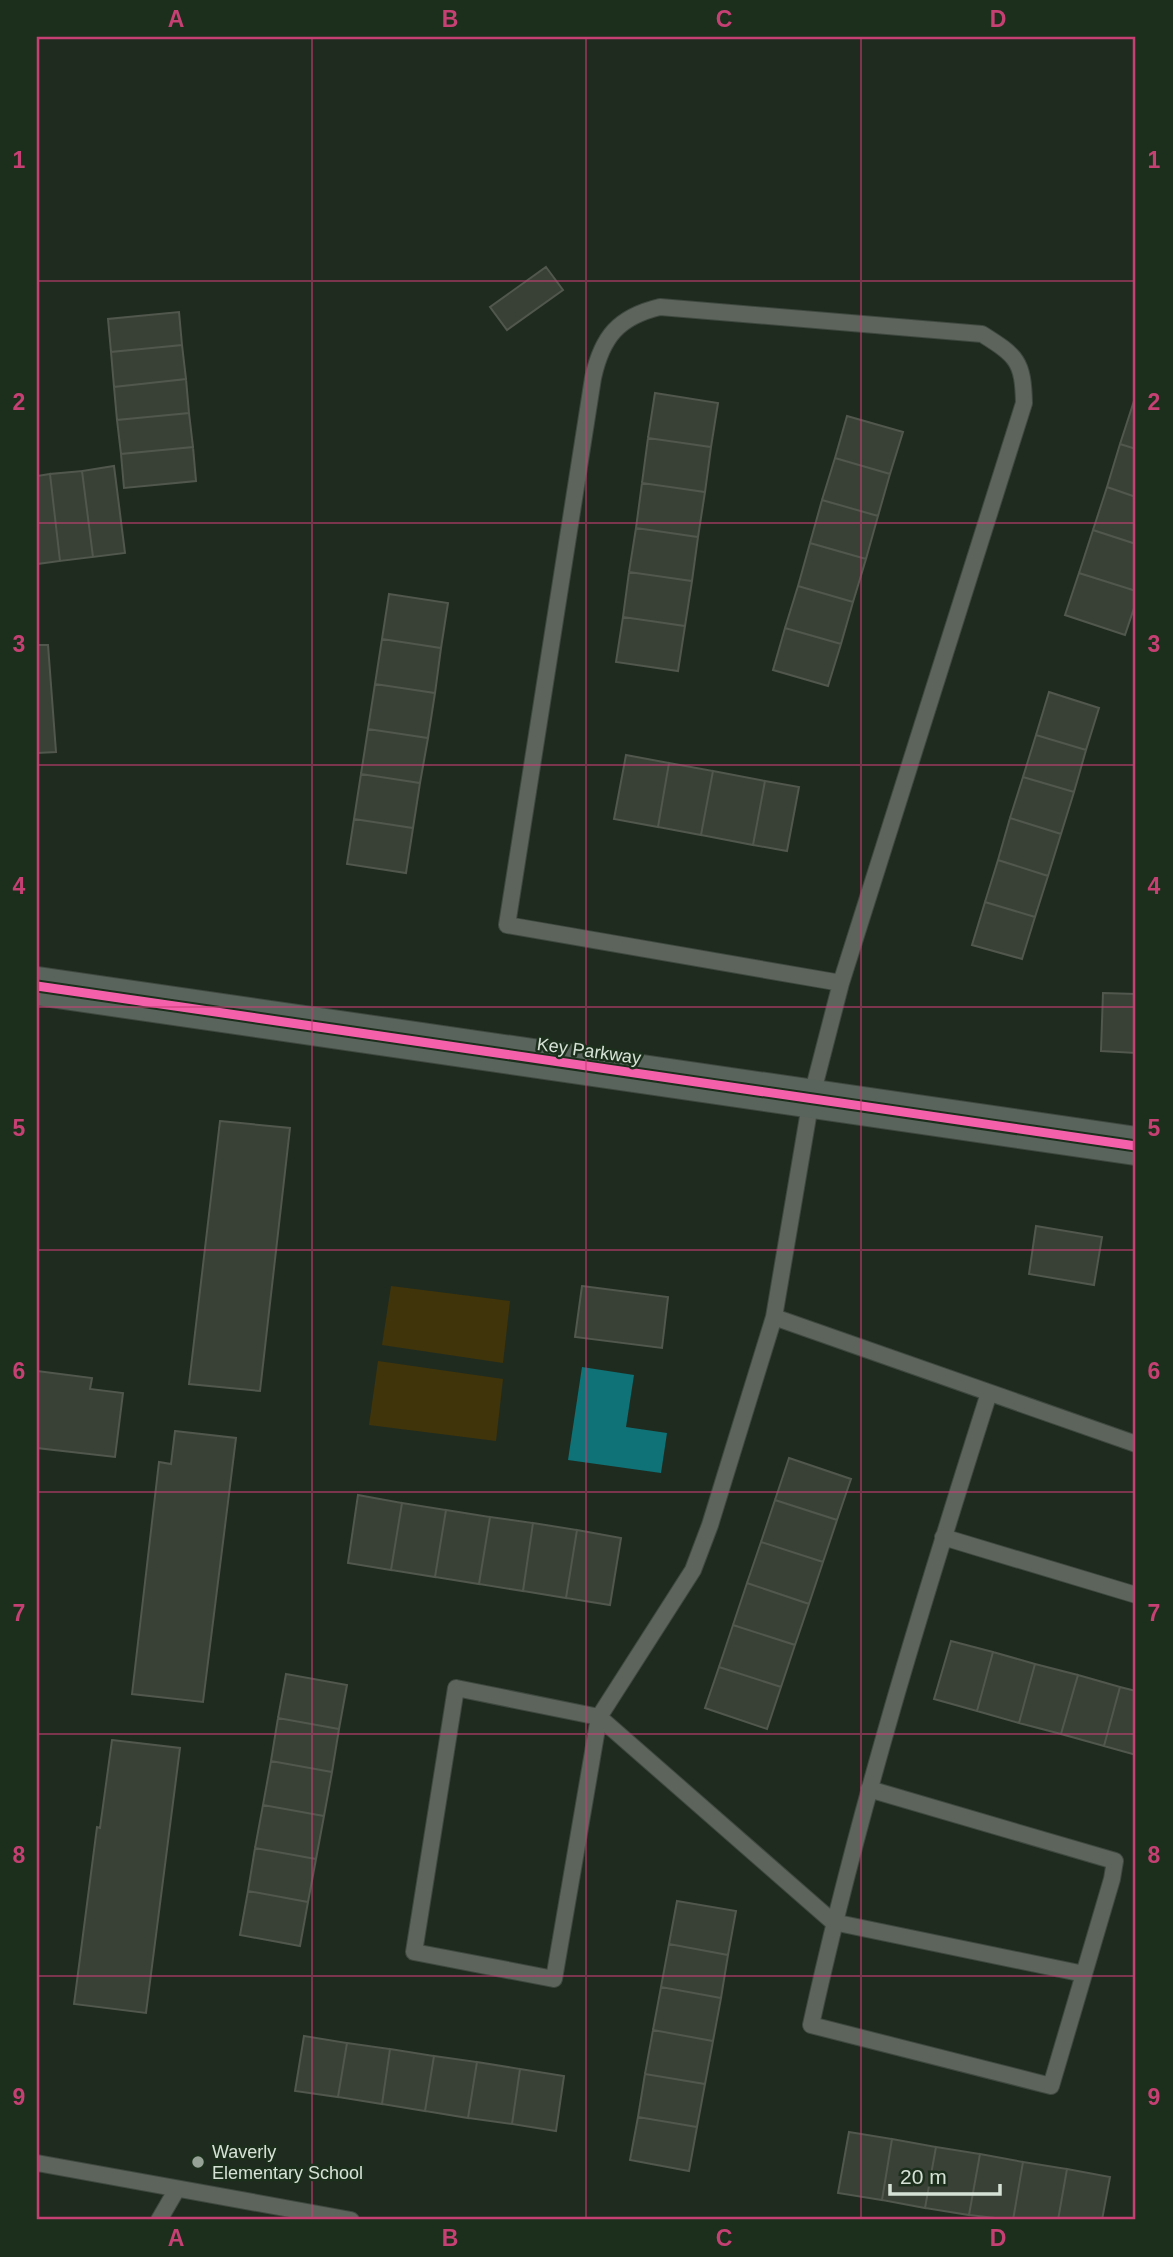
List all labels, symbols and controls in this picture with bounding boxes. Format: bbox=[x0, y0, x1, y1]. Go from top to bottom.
text: A bbox=[168, 6, 184, 32]
text: B bbox=[442, 6, 458, 32]
text: C bbox=[716, 6, 732, 32]
text: D bbox=[990, 6, 1006, 32]
text: 1 bbox=[13, 147, 26, 173]
text: 1 bbox=[1148, 147, 1161, 173]
text: 2 bbox=[13, 389, 25, 415]
text: 2 bbox=[1148, 389, 1160, 415]
text: 3 bbox=[13, 631, 25, 657]
text: 3 bbox=[1148, 631, 1160, 657]
text: 4 bbox=[13, 873, 26, 899]
text: 4 bbox=[1148, 873, 1161, 899]
street label: Key Parkway bbox=[536, 1034, 642, 1068]
text: 5 bbox=[13, 1115, 26, 1141]
text: 5 bbox=[1148, 1115, 1161, 1141]
text: 6 bbox=[13, 1358, 25, 1384]
text: 6 bbox=[1148, 1358, 1160, 1384]
text: 7 bbox=[13, 1600, 25, 1626]
text: 7 bbox=[1148, 1600, 1160, 1626]
text: 8 bbox=[13, 1842, 26, 1868]
text: 8 bbox=[1148, 1842, 1161, 1868]
text: 9 bbox=[13, 2084, 25, 2110]
text: 9 bbox=[1148, 2084, 1160, 2110]
place label: Waverly Elementary School bbox=[212, 2142, 363, 2183]
scale bar bbox=[890, 2152, 1000, 2196]
marker: Waverly Elementary School bbox=[190, 2154, 206, 2170]
text: 20 m bbox=[900, 2165, 947, 2188]
text: A bbox=[168, 2225, 184, 2251]
text: B bbox=[442, 2225, 458, 2251]
text: C bbox=[716, 2225, 732, 2251]
text: D bbox=[990, 2225, 1006, 2251]

